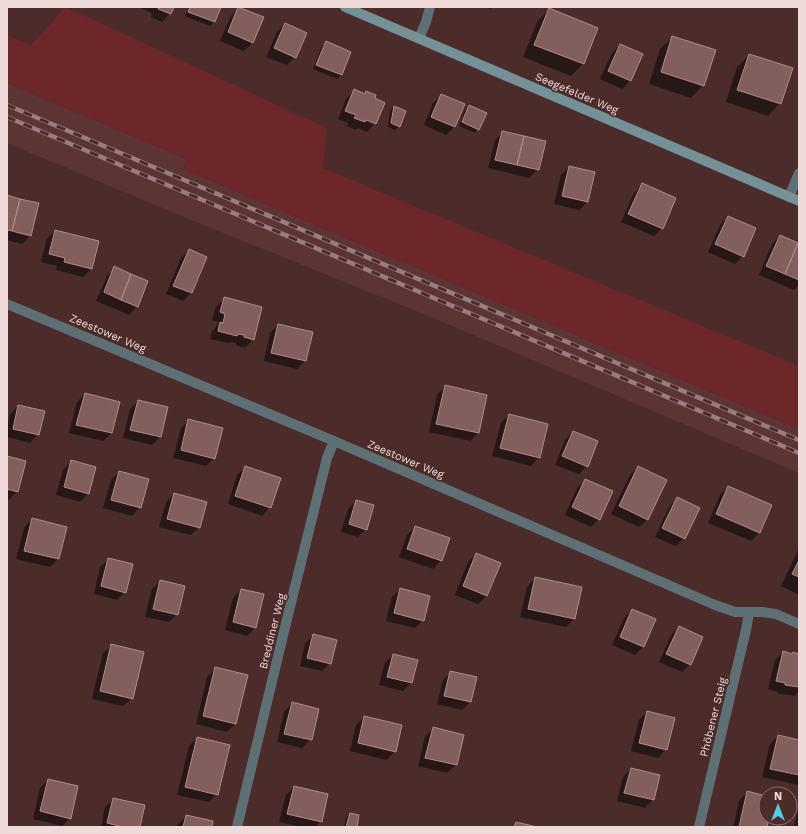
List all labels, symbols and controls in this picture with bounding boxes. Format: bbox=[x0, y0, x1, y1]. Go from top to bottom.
street label: Seegefelder Weg bbox=[533, 70, 621, 117]
street label: Zeestower Weg bbox=[68, 312, 148, 355]
street label: Zeestower Weg bbox=[366, 438, 446, 481]
street label: Breddiner Weg bbox=[257, 592, 288, 670]
street label: Phöbener Steig bbox=[697, 676, 730, 758]
north arrow bbox=[758, 786, 798, 826]
text: N bbox=[774, 790, 782, 803]

